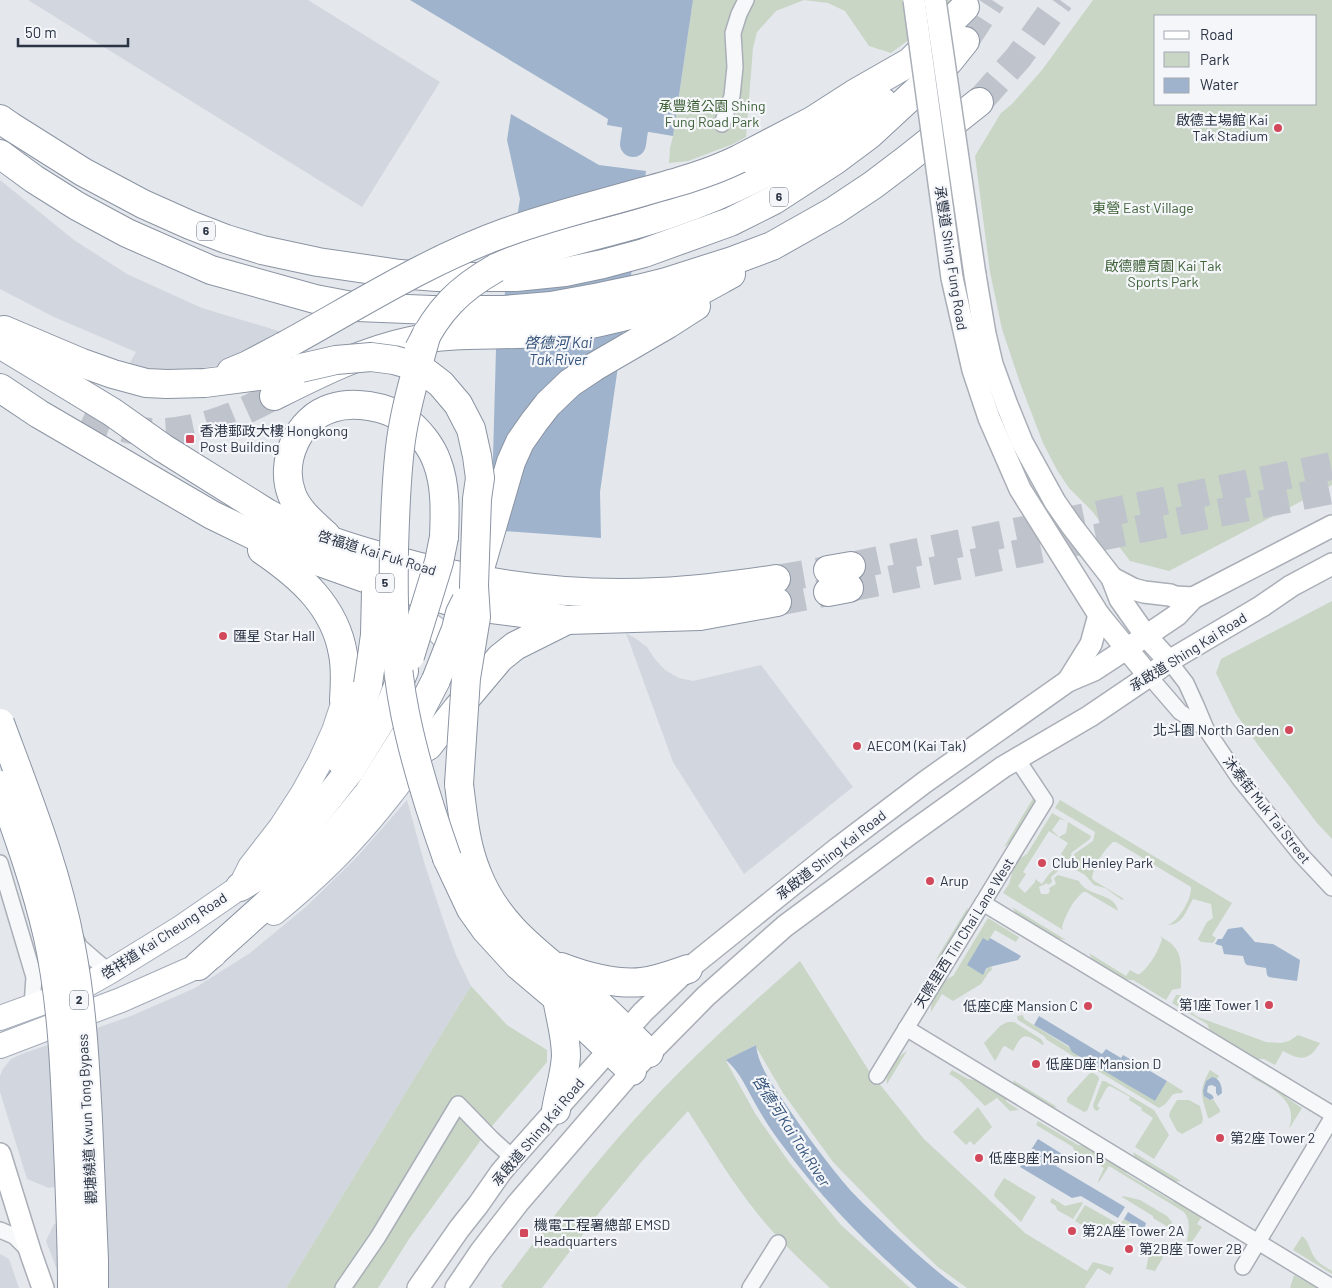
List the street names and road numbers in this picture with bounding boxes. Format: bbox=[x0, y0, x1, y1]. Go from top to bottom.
street label: 承豐道 Shing Fung Road bbox=[932, 185, 971, 331]
road number: 6 bbox=[770, 188, 788, 206]
road number: 6 bbox=[197, 222, 215, 240]
street label: 啓福道 Kai Fuk Road bbox=[316, 526, 438, 579]
road number: 5 bbox=[376, 574, 394, 592]
street label: 承啟道 Shing Kai Road bbox=[1126, 609, 1249, 695]
street label: 沐泰街 Muk Tai Street bbox=[1220, 753, 1315, 867]
street label: 承啟道 Shing Kai Road bbox=[772, 806, 889, 903]
street label: 天際里西 Tin Chai Lane West bbox=[910, 855, 1017, 1011]
street label: 啓祥道 Kai Cheung Road bbox=[98, 889, 230, 983]
road number: 2 bbox=[70, 990, 88, 1010]
street label: 觀塘繞道 Kwun Tong Bypass bbox=[74, 1033, 99, 1205]
street label: 承啟道 Shing Kai Road bbox=[488, 1075, 588, 1189]

